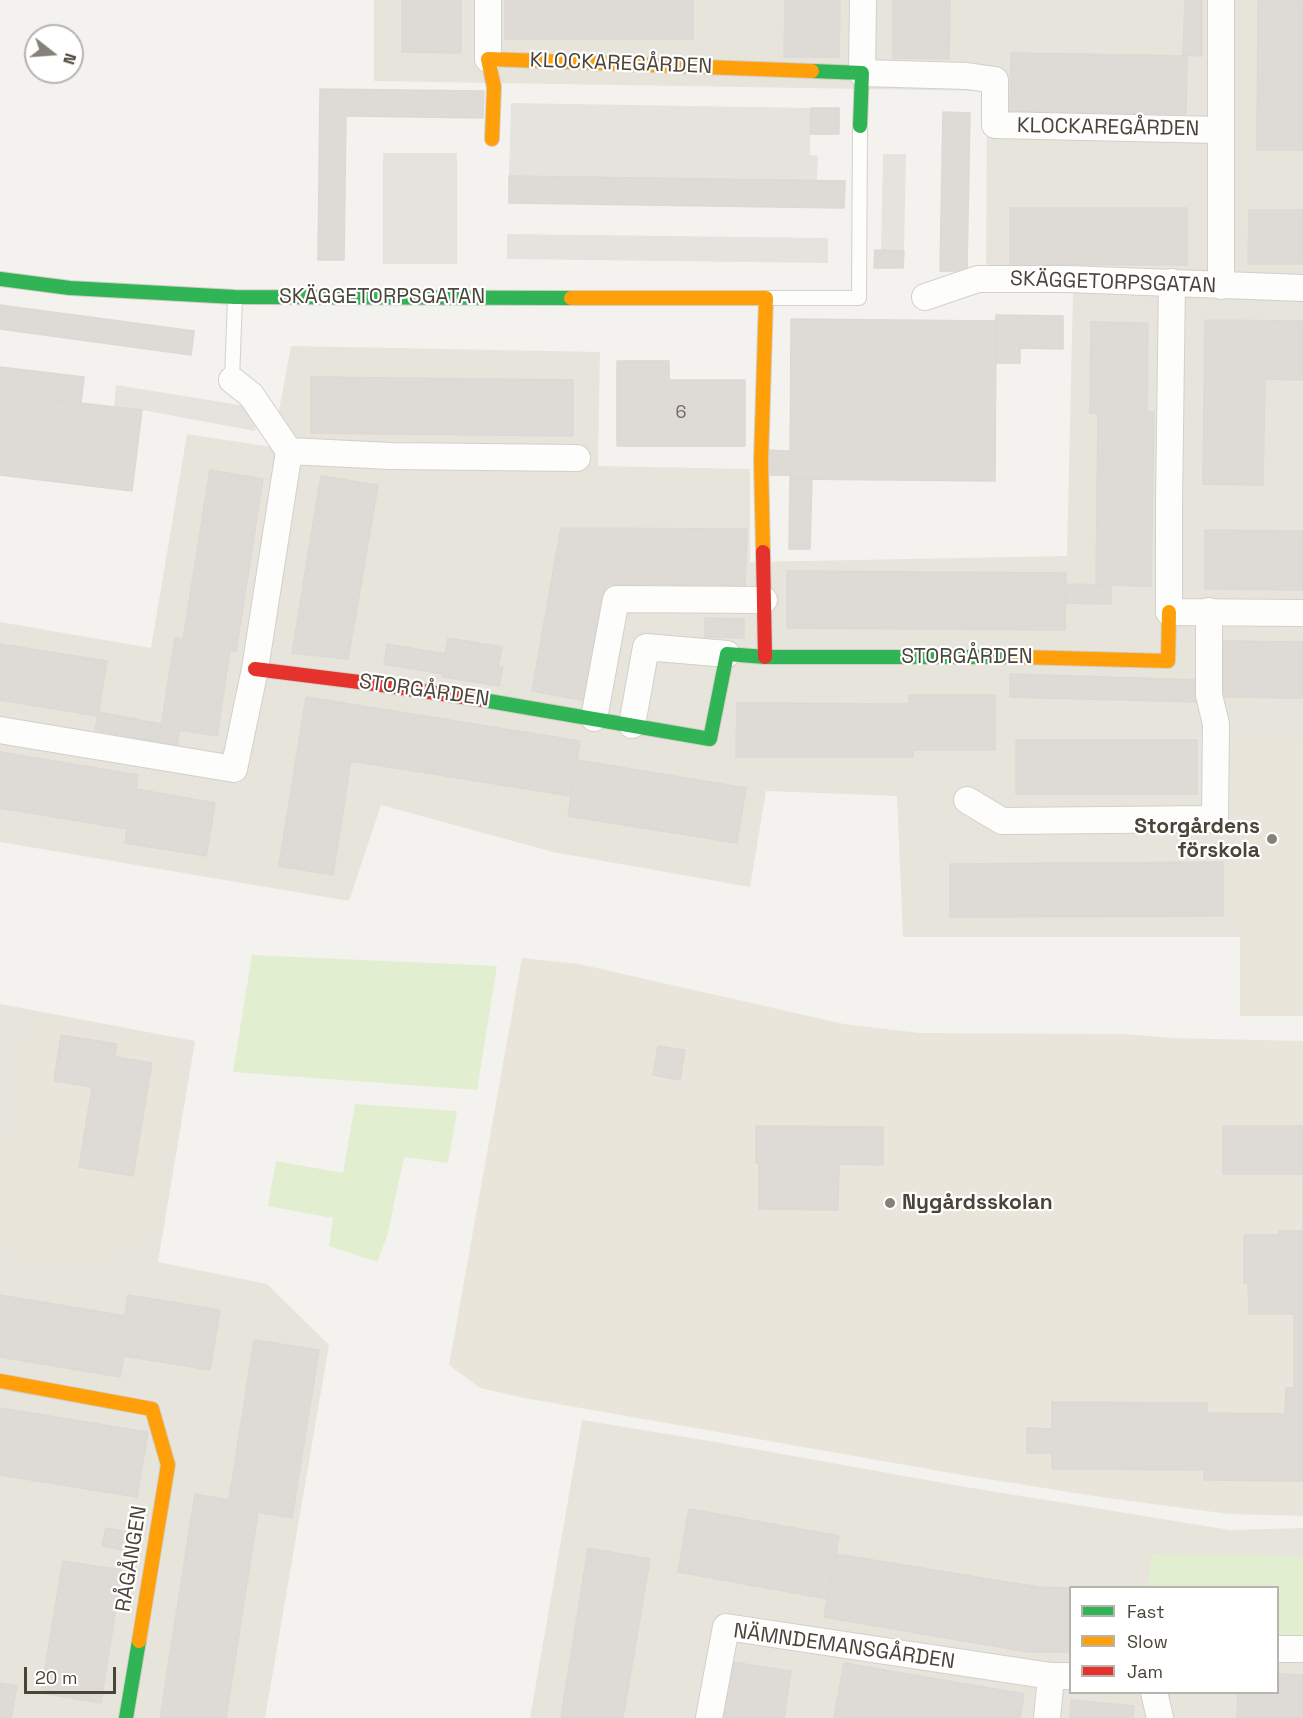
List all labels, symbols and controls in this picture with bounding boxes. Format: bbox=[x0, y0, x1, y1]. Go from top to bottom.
north arrow bbox=[24, 24, 84, 84]
street label: KLOCKAREGÅRDEN bbox=[529, 48, 713, 80]
text: N bbox=[58, 51, 81, 67]
street label: KLOCKAREGÅRDEN bbox=[1017, 114, 1199, 142]
street label: SKÄGGETORPSGATAN bbox=[1010, 267, 1216, 299]
street label: SKÄGGETORPSGATAN bbox=[279, 284, 485, 310]
house number: 6 bbox=[675, 402, 687, 424]
street label: STORGÅRDEN bbox=[901, 644, 1033, 670]
street label: STORGÅRDEN bbox=[357, 669, 491, 713]
place label: Storgårdens förskola bbox=[1134, 814, 1260, 864]
marker: Storgårdens förskola bbox=[1265, 832, 1279, 846]
place label: Nygårdsskolan bbox=[902, 1190, 1053, 1216]
marker: Nygårdsskolan bbox=[883, 1196, 897, 1210]
street label: RÅGÅNGEN bbox=[111, 1504, 153, 1614]
legend bbox=[1069, 1586, 1279, 1694]
text: Fast bbox=[1127, 1600, 1164, 1623]
street label: NÄMNDEMANSGÅRDEN bbox=[732, 1619, 956, 1675]
text: Slow bbox=[1127, 1630, 1168, 1653]
scale bar bbox=[27, 1655, 118, 1693]
text: Jam bbox=[1127, 1660, 1163, 1683]
text: 20 m bbox=[35, 1666, 78, 1689]

